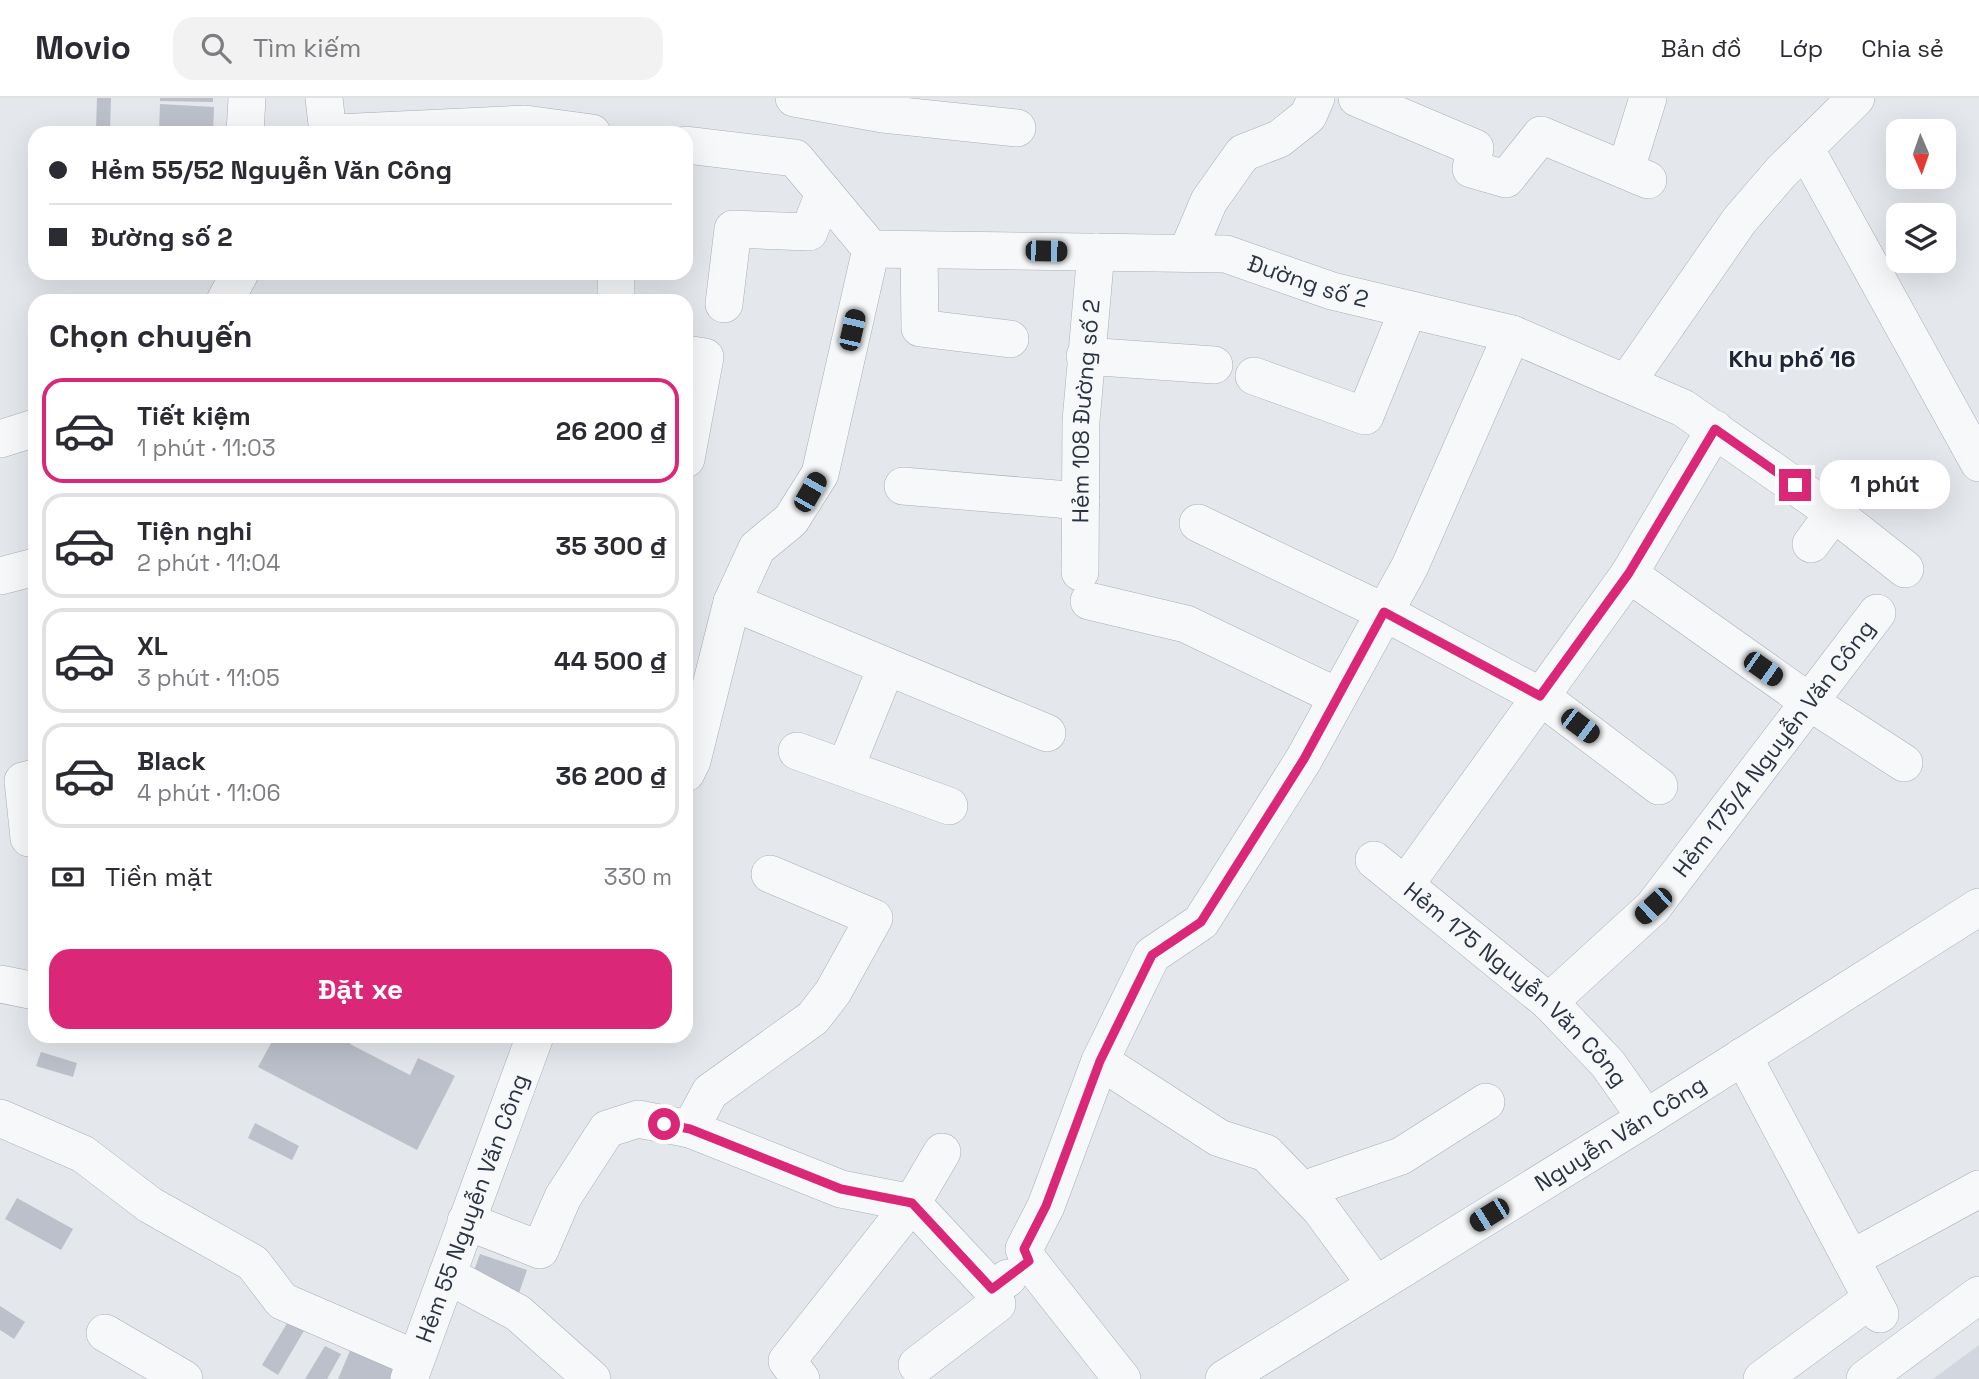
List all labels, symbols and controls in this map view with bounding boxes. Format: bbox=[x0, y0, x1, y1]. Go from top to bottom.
search box bbox=[173, 17, 663, 80]
text: Movio bbox=[35, 27, 131, 69]
icon: search bbox=[197, 29, 235, 67]
text: Tìm kiếm bbox=[253, 31, 361, 65]
text: Bản đồ bbox=[1661, 33, 1742, 64]
text: Lớp bbox=[1780, 33, 1823, 64]
text: Chia sẻ bbox=[1861, 33, 1944, 64]
north arrow bbox=[1886, 119, 1956, 189]
map controls bbox=[1886, 119, 1956, 273]
text: Hẻm 55/52 Nguyễn Văn Công bbox=[91, 153, 452, 187]
button: layers bbox=[1886, 203, 1956, 273]
text: Đường số 2 bbox=[91, 220, 233, 254]
car bbox=[1025, 240, 1068, 262]
street label: Đường số 2 bbox=[1244, 248, 1371, 314]
street label: Hẻm 108 Đường số 2 bbox=[1065, 298, 1107, 523]
car bbox=[838, 307, 867, 353]
text: Chọn chuyến bbox=[49, 316, 253, 356]
district label: Khu phố 16 bbox=[1728, 343, 1856, 374]
icon: car bbox=[53, 399, 116, 462]
text: Tiết kiệm bbox=[137, 399, 251, 433]
text: 26 200 ₫ bbox=[556, 414, 668, 448]
text: 1 phút · 11:03 bbox=[137, 433, 276, 463]
callout: 1 phút bbox=[1820, 460, 1949, 510]
car bbox=[791, 469, 830, 515]
route end bbox=[1779, 469, 1811, 501]
text: 1 phút bbox=[1850, 469, 1920, 499]
icon: car bbox=[53, 514, 116, 577]
text: Tiện nghi bbox=[137, 514, 252, 548]
text: 35 300 ₫ bbox=[556, 529, 668, 563]
text: 2 phút · 11:04 bbox=[137, 548, 280, 578]
street label: Hẻm 175/4 Nguyễn Văn Công bbox=[1666, 614, 1881, 883]
icon: car bbox=[53, 629, 116, 692]
text: XL bbox=[137, 629, 168, 663]
text: 44 500 ₫ bbox=[554, 644, 668, 678]
car bbox=[1740, 648, 1787, 690]
text: 3 phút · 11:05 bbox=[137, 663, 280, 693]
car bbox=[1557, 705, 1604, 747]
icon: car bbox=[53, 744, 116, 807]
text: Black bbox=[137, 744, 206, 778]
text: 36 200 ₫ bbox=[555, 759, 668, 793]
text: 4 phút · 11:06 bbox=[137, 778, 281, 808]
icon: cash bbox=[49, 858, 87, 896]
text: Tiền mặt bbox=[105, 860, 213, 894]
text: 330 m bbox=[604, 862, 672, 892]
street label: Hẻm 175 Nguyễn Văn Công bbox=[1398, 875, 1634, 1093]
car bbox=[1631, 884, 1676, 928]
button: Đặt xe bbox=[49, 949, 672, 1029]
street label: Nguyễn Văn Công bbox=[1529, 1069, 1711, 1198]
street label: Hẻm 55 Nguyễn Văn Công bbox=[409, 1070, 535, 1347]
route start bbox=[648, 1108, 680, 1140]
car bbox=[1466, 1195, 1513, 1235]

